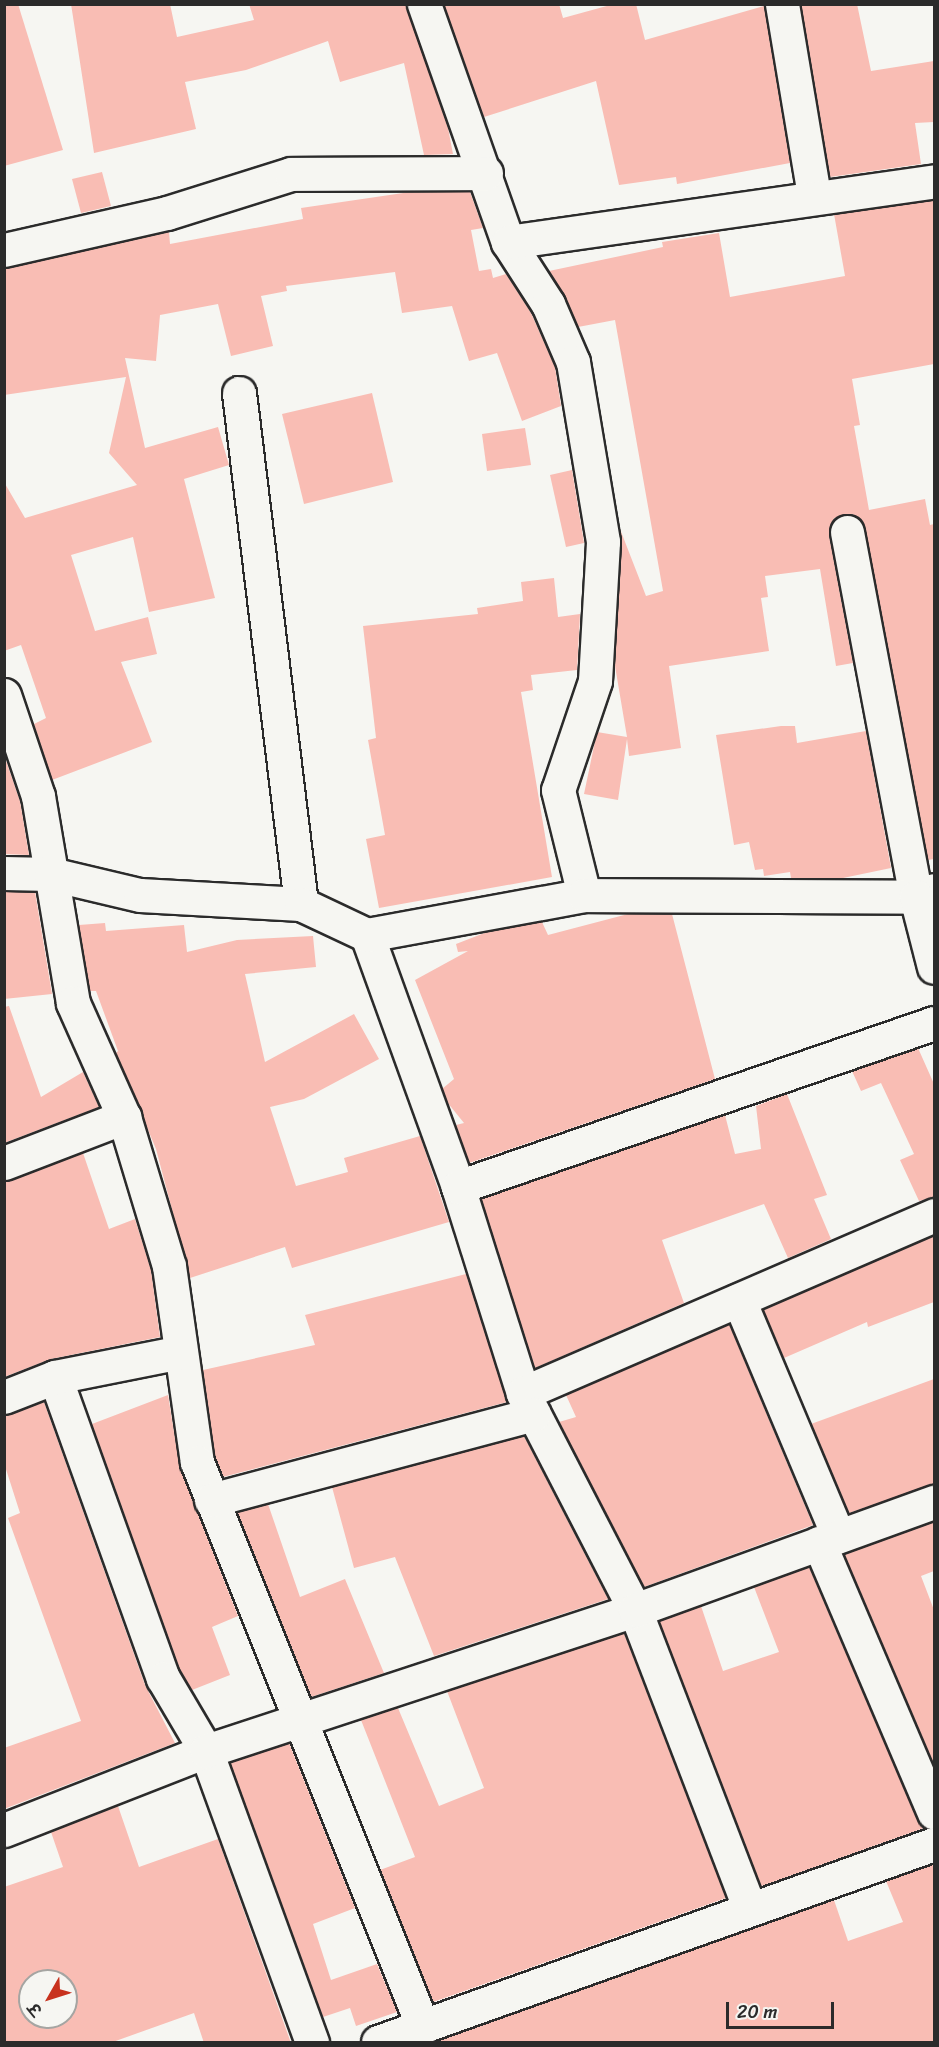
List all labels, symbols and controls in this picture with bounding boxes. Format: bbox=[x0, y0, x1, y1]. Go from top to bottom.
north arrow bbox=[18, 1969, 78, 2029]
scale bar bbox=[729, 1990, 837, 2028]
text: उ bbox=[21, 1996, 50, 2023]
text: 20 m bbox=[737, 1996, 777, 2028]

